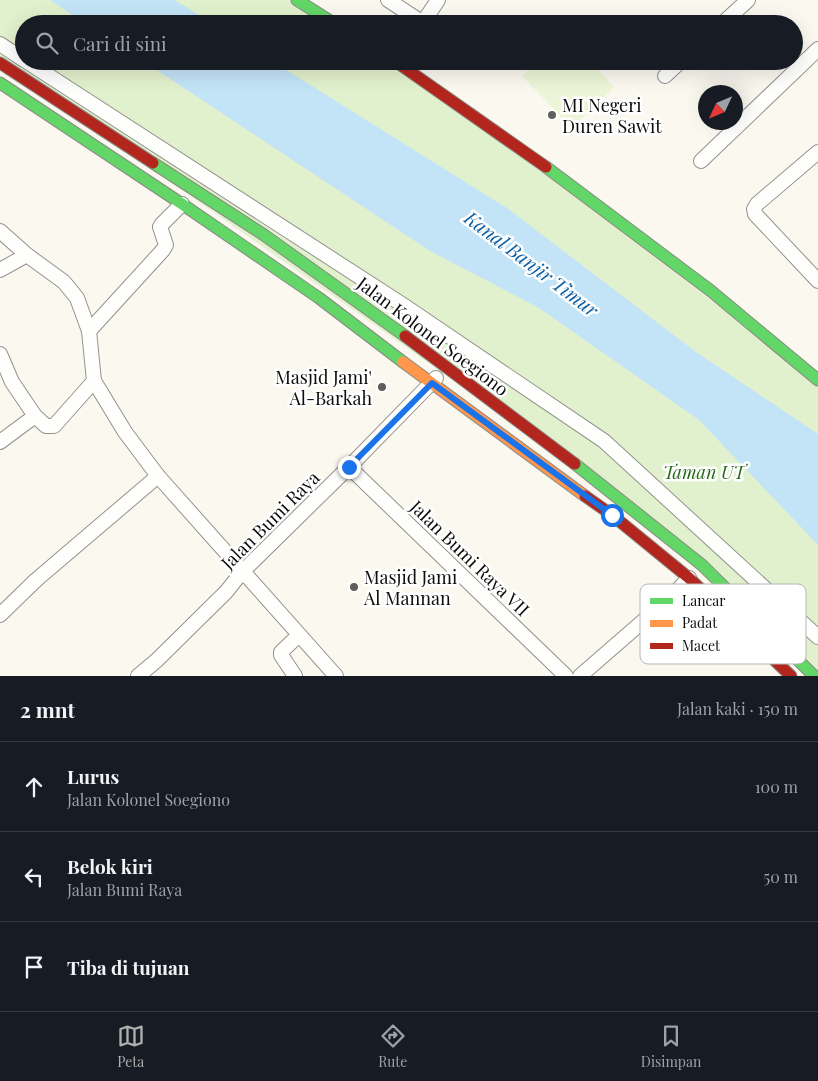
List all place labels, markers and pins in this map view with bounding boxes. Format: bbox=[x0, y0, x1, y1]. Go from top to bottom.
place label: MI Negeri Duren Sawit bbox=[562, 93, 662, 138]
marker: MI Negeri Duren Sawit bbox=[546, 109, 558, 121]
place label: Masjid Jami' Al-Barkah bbox=[275, 365, 372, 410]
marker: Masjid Jami' Al-Barkah bbox=[376, 381, 388, 393]
place label: Masjid Jami Al Mannan bbox=[363, 565, 457, 610]
marker: Masjid Jami Al Mannan bbox=[348, 581, 360, 593]

